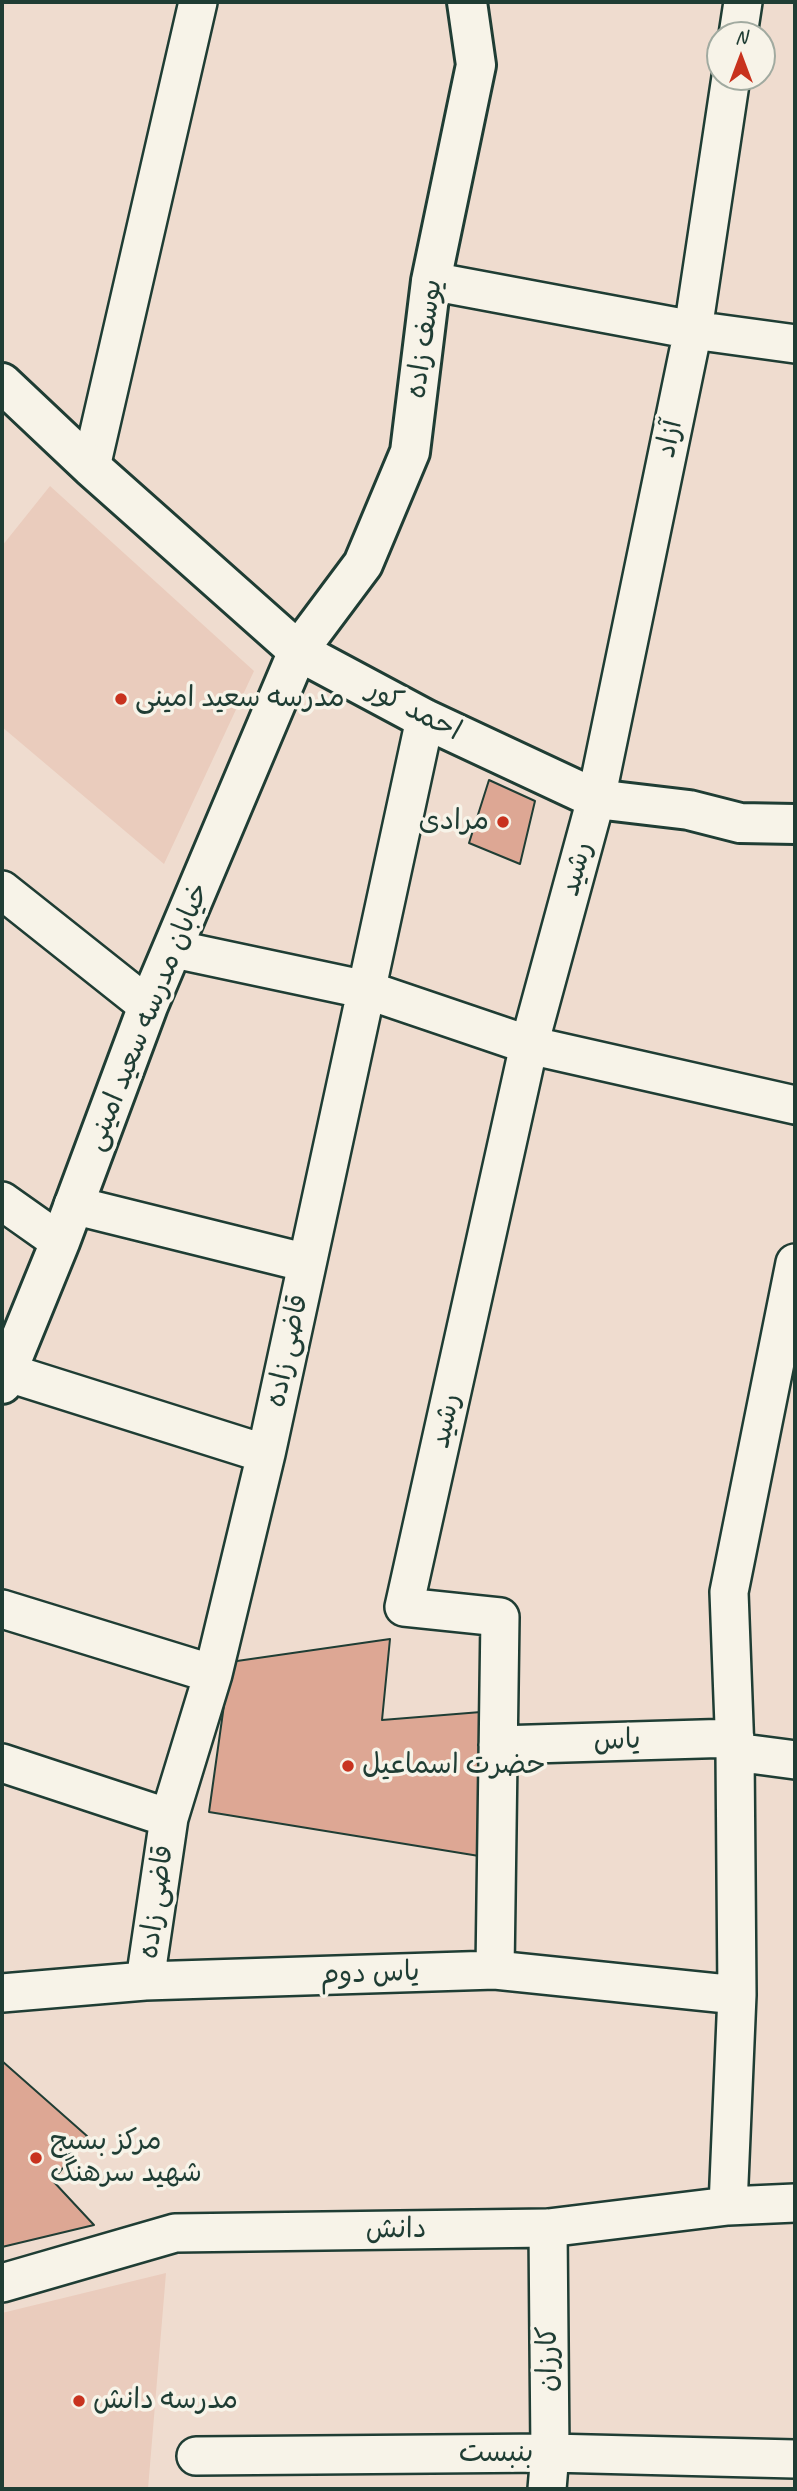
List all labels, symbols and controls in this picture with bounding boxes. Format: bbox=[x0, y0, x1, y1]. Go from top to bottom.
north arrow bbox=[706, 21, 776, 91]
text: N bbox=[735, 25, 747, 49]
street label: یوسف زاده bbox=[400, 277, 450, 401]
street label: آزاد bbox=[650, 417, 690, 461]
street label: احمد کور bbox=[361, 673, 467, 749]
place label: مدرسه سعید امینی bbox=[135, 682, 345, 716]
marker: مدرسه سعید امینی bbox=[113, 691, 129, 707]
place label: مرادی bbox=[418, 805, 489, 839]
marker: مرادی bbox=[495, 814, 511, 830]
street label: رشید bbox=[554, 838, 600, 900]
street label: خیابان مدرسه سعید امینی bbox=[79, 878, 217, 1156]
street label: قاضی زاده bbox=[260, 1291, 316, 1411]
street label: رشید bbox=[424, 1391, 468, 1451]
street label: یاس bbox=[593, 1723, 641, 1759]
place label: حضرت اسماعیل bbox=[362, 1749, 546, 1783]
marker: حضرت اسماعیل bbox=[340, 1758, 356, 1774]
street label: قاضی زاده bbox=[132, 1843, 182, 1961]
street label: یاس دوم bbox=[320, 1955, 420, 1993]
place label: مرکز بسیج شهید سرهنگ bbox=[50, 2125, 202, 2191]
marker: مرکز بسیج شهید سرهنگ bbox=[28, 2150, 44, 2166]
street label: دانش bbox=[365, 2213, 427, 2247]
street label: کارزان bbox=[532, 2326, 566, 2392]
place label: مدرسه دانش bbox=[93, 2384, 238, 2418]
marker: مدرسه دانش bbox=[71, 2393, 87, 2409]
street label: بنبست bbox=[459, 2437, 533, 2471]

